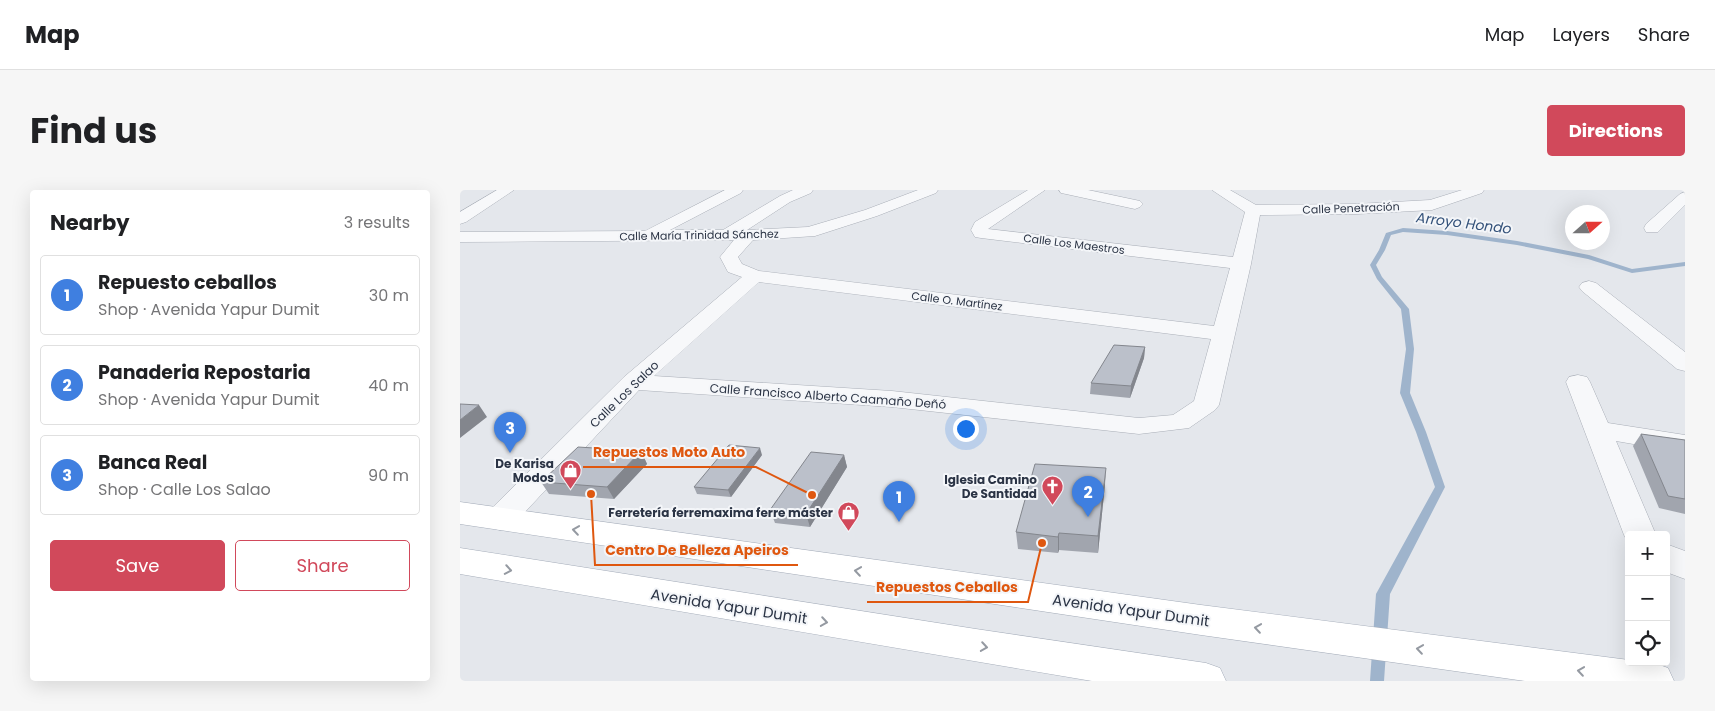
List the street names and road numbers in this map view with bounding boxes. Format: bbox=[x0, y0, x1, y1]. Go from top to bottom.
street label: Calle Penetración bbox=[1302, 198, 1400, 218]
street label: Calle María Trinidad Sánchez bbox=[619, 226, 779, 244]
street label: Calle Los Maestros bbox=[1022, 230, 1126, 258]
street label: Calle O. Martínez bbox=[911, 287, 1003, 315]
street label: Calle Los Salao bbox=[586, 356, 663, 431]
street label: Calle Francisco Alberto Caamaño Deñó bbox=[709, 379, 947, 413]
street label: Avenida Yapur Dumit bbox=[649, 583, 809, 629]
street label: Avenida Yapur Dumit bbox=[1051, 589, 1211, 631]

